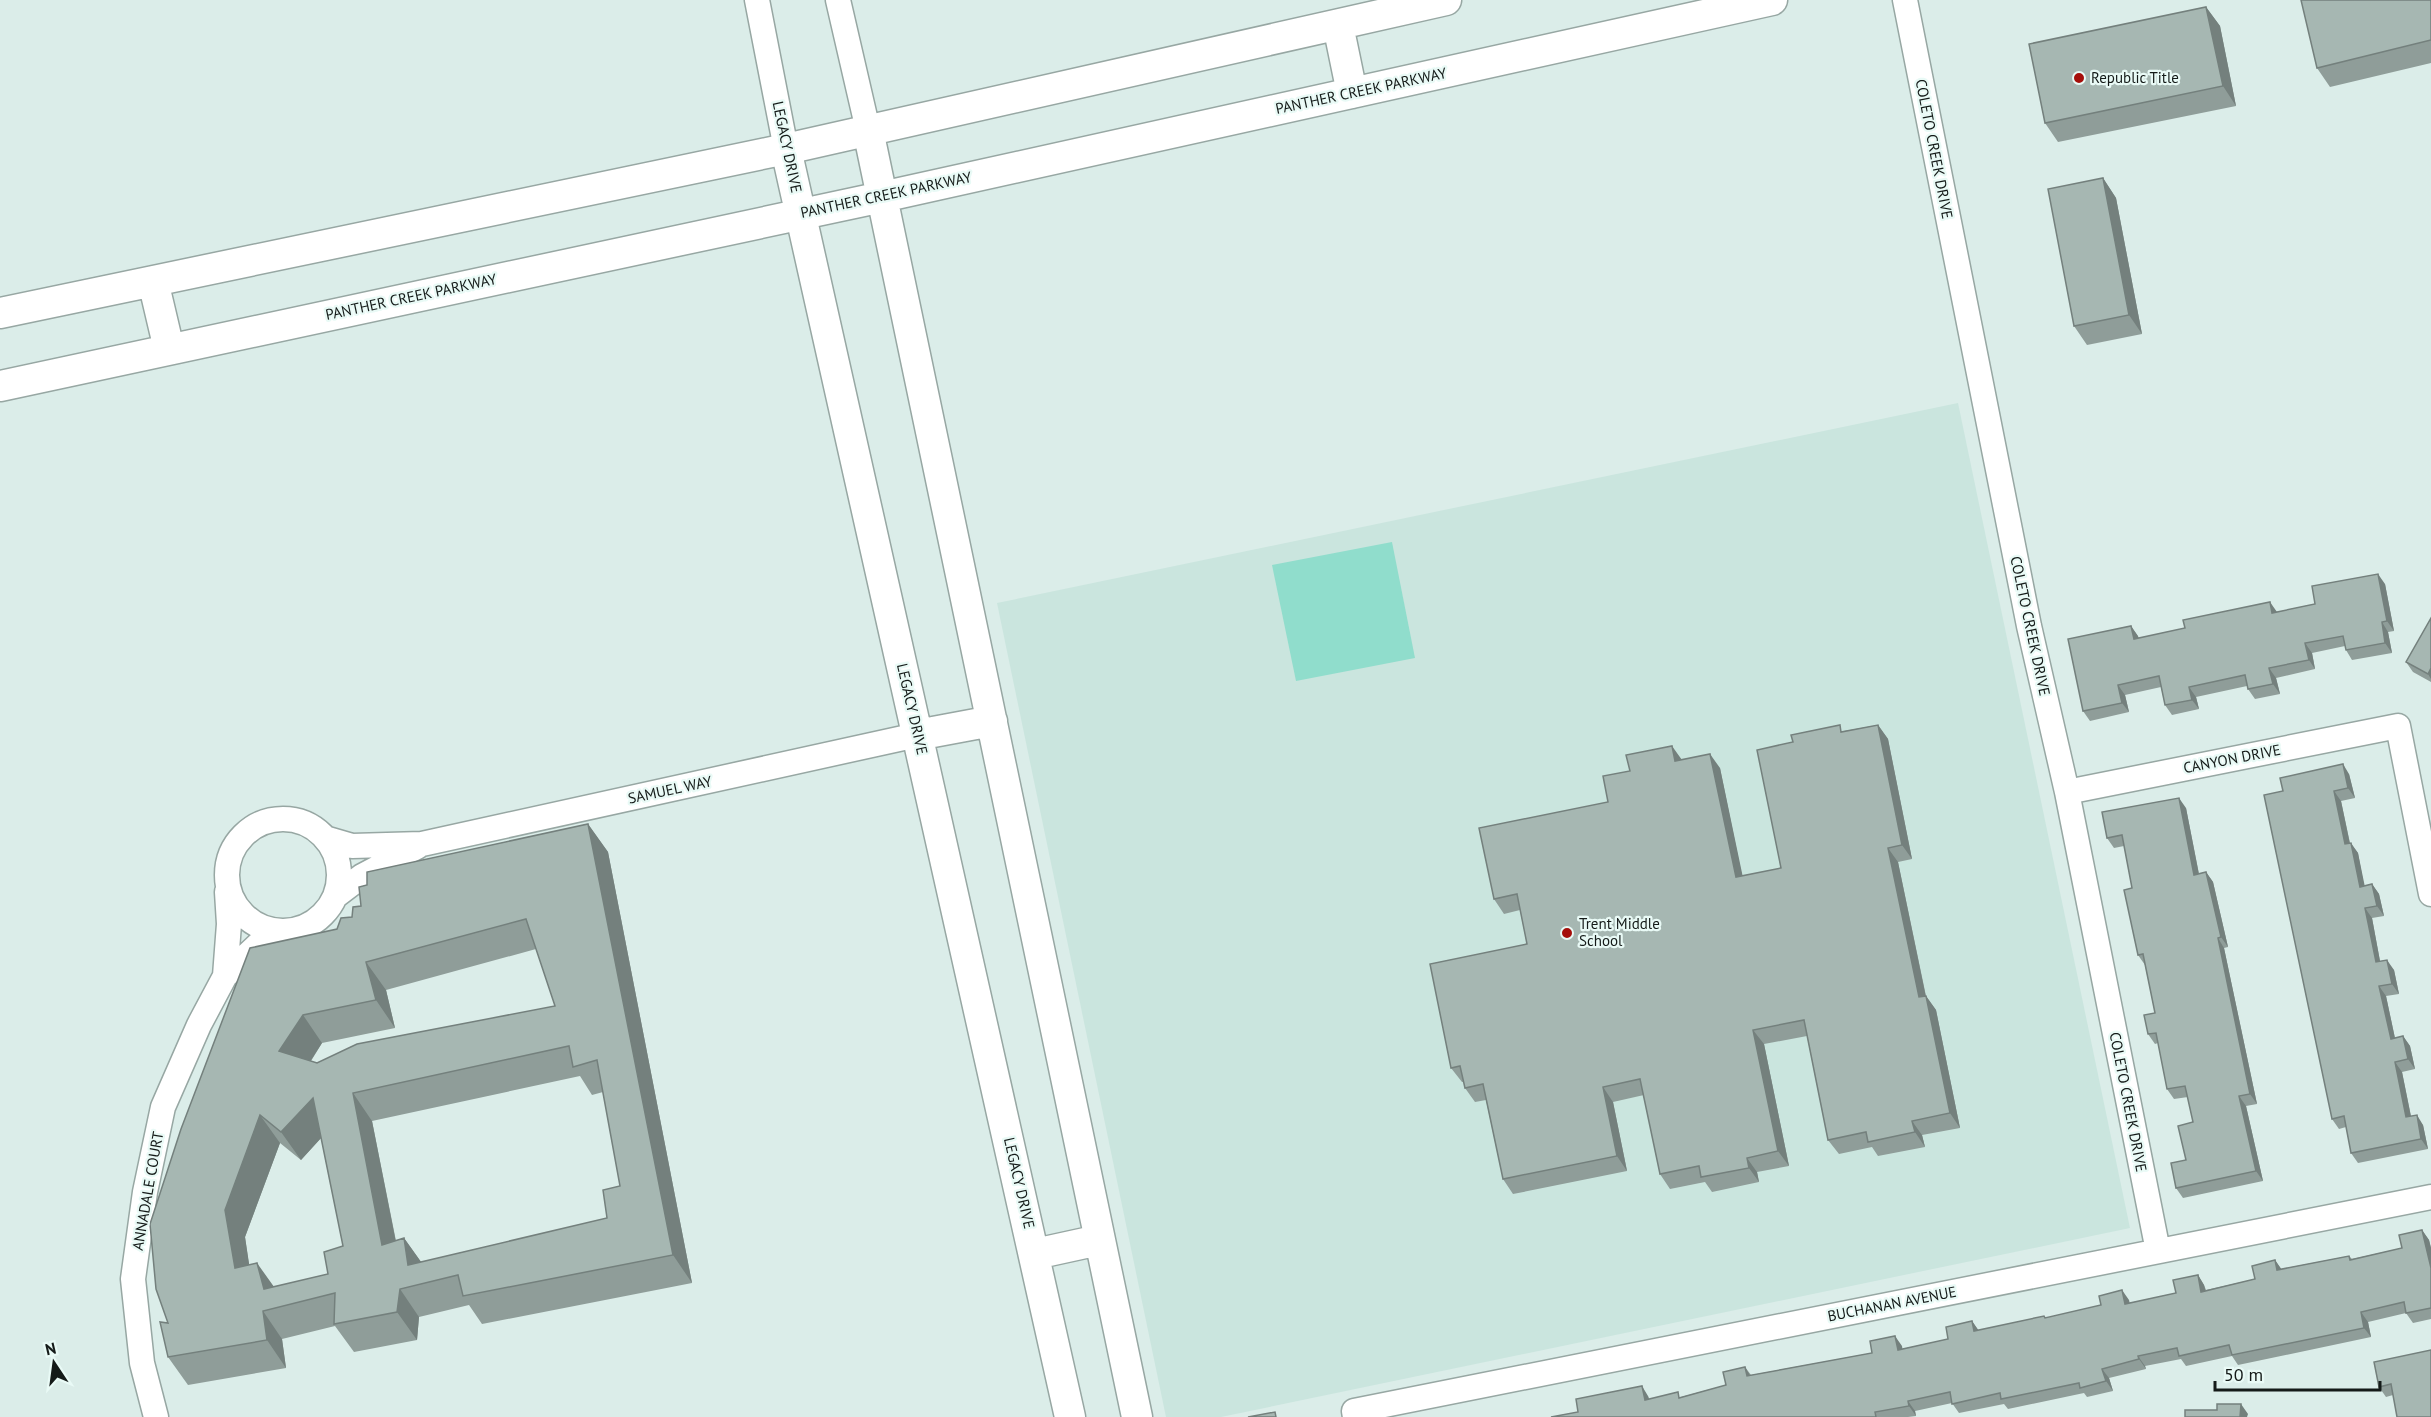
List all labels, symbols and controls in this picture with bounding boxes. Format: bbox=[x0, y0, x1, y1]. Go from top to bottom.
street label: PANTHER CREEK PARKWAY bbox=[1274, 63, 1449, 118]
place label: Republic Title bbox=[2091, 68, 2179, 87]
marker: Republic Title bbox=[2072, 71, 2086, 85]
street label: COLETO CREEK DRIVE bbox=[1912, 77, 1957, 220]
street label: LEGACY DRIVE bbox=[769, 99, 806, 194]
street label: PANTHER CREEK PARKWAY bbox=[799, 167, 974, 222]
street label: PANTHER CREEK PARKWAY bbox=[324, 269, 499, 324]
street label: COLETO CREEK DRIVE bbox=[2006, 554, 2055, 697]
street label: LEGACY DRIVE bbox=[893, 661, 932, 756]
street label: CANYON DRIVE bbox=[2182, 740, 2282, 777]
street label: SAMUEL WAY bbox=[626, 771, 714, 808]
place label: Trent Middle School bbox=[1579, 914, 1660, 950]
marker: Trent Middle School bbox=[1560, 926, 1574, 940]
street label: COLETO CREEK DRIVE bbox=[2106, 1030, 2151, 1173]
street label: ANNADALE COURT bbox=[128, 1129, 167, 1252]
street label: LEGACY DRIVE bbox=[1000, 1135, 1039, 1230]
street label: BUCHANAN AVENUE bbox=[1826, 1282, 1958, 1325]
north arrow bbox=[24, 1333, 84, 1393]
text: N bbox=[43, 1337, 58, 1359]
scale bar bbox=[2215, 1354, 2380, 1392]
text: 50 m bbox=[2224, 1363, 2263, 1386]

